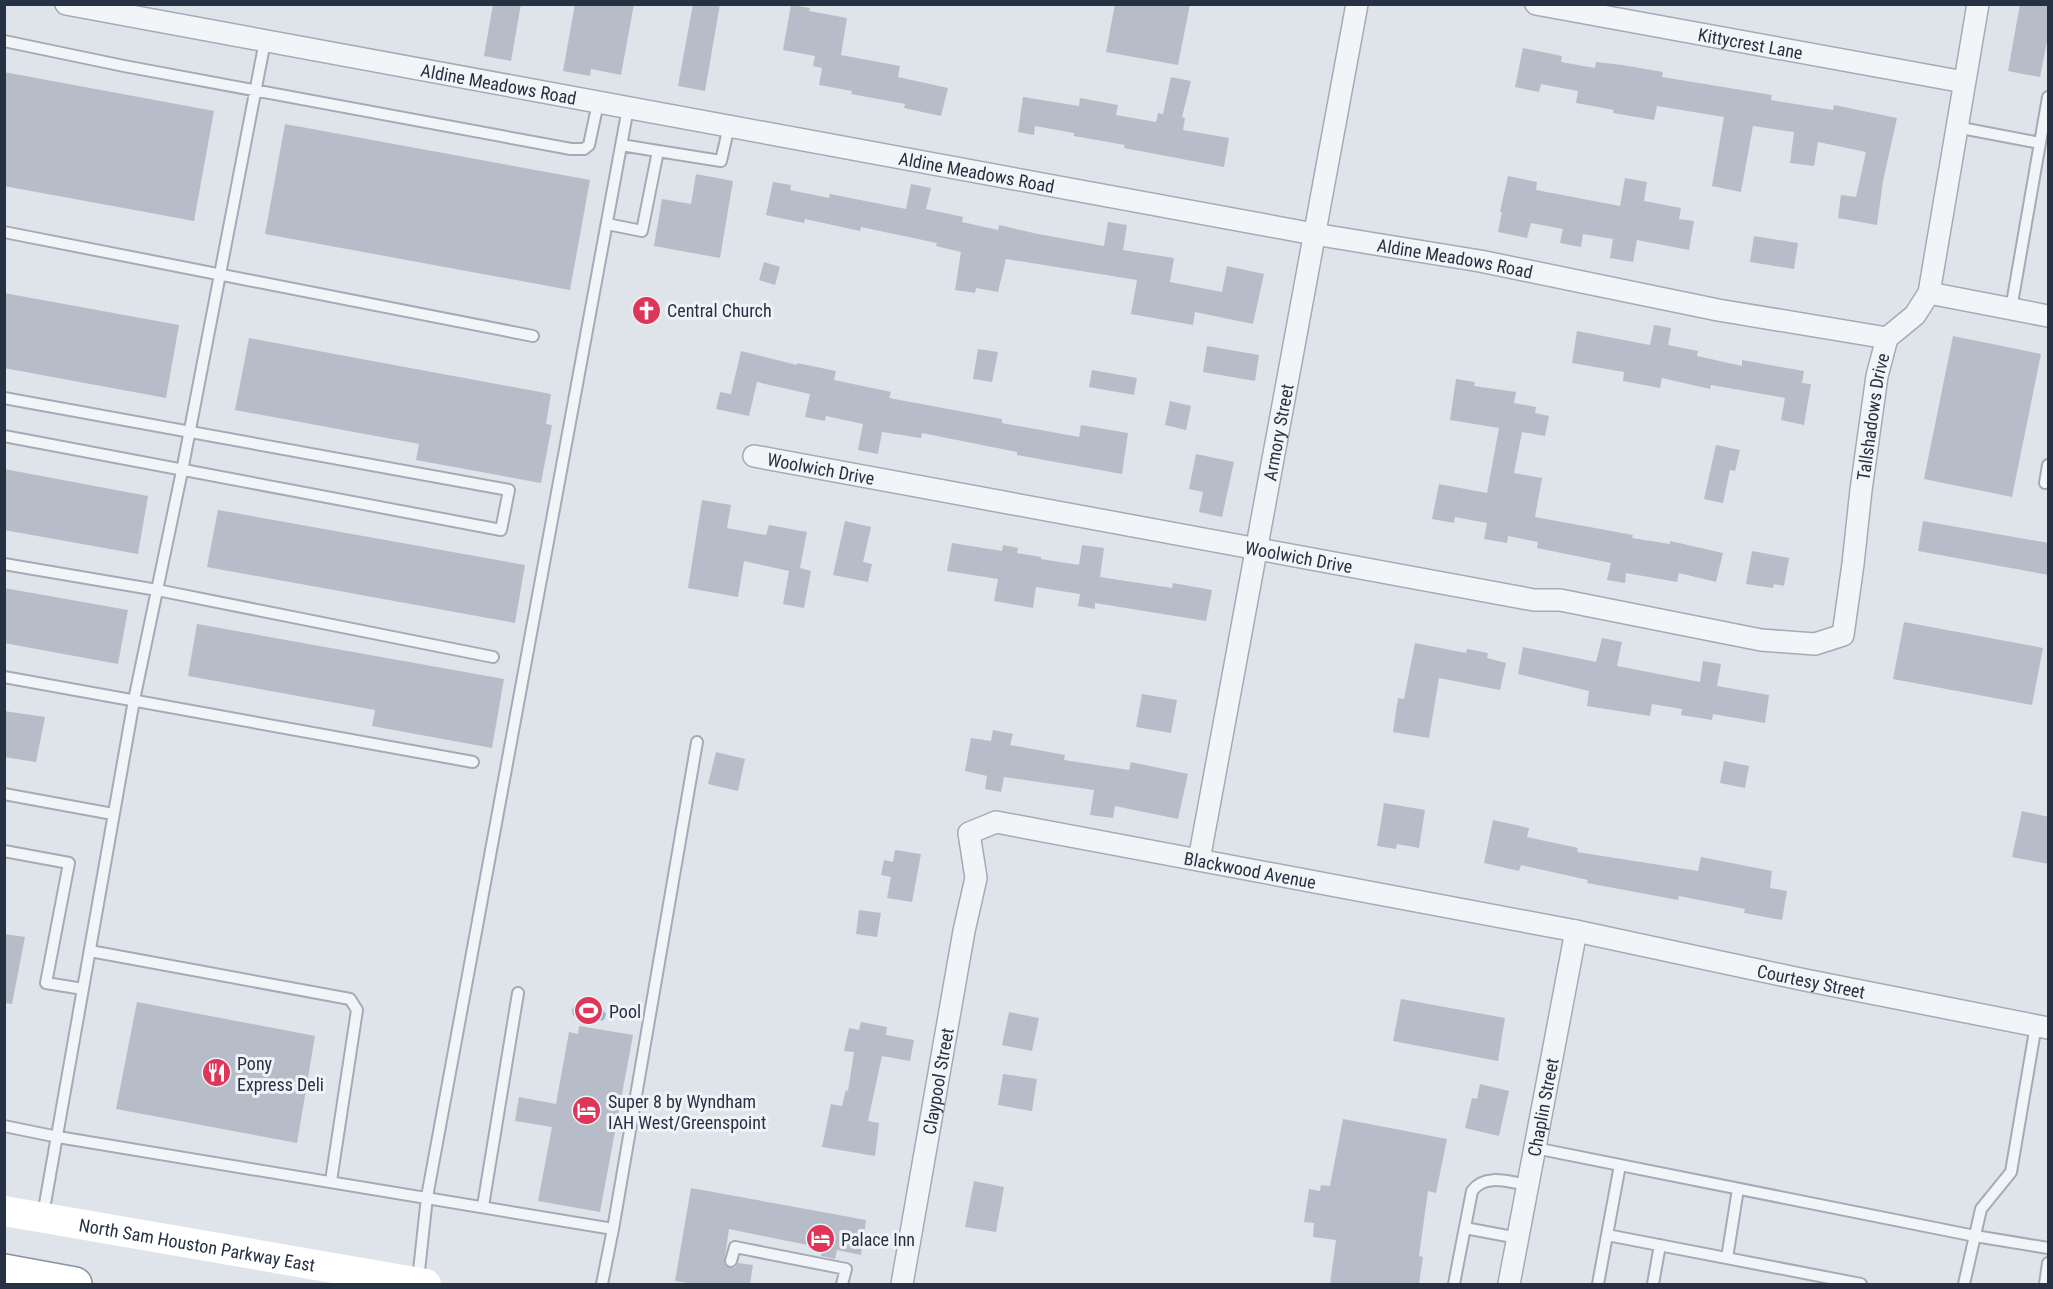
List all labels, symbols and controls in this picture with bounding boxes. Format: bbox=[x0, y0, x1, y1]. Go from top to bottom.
street label: Kittycrest Lane bbox=[1696, 23, 1805, 63]
street label: Aldine Meadows Road bbox=[419, 59, 578, 108]
street label: Aldine Meadows Road bbox=[897, 147, 1056, 196]
street label: Aldine Meadows Road bbox=[1376, 234, 1535, 282]
church icon: Central Church bbox=[630, 294, 662, 326]
place label: Central Church bbox=[667, 300, 772, 321]
street label: Tallshadows Drive bbox=[1852, 351, 1893, 482]
street label: Armory Street bbox=[1259, 382, 1297, 482]
street label: Woolwich Drive bbox=[766, 448, 876, 489]
street label: Woolwich Drive bbox=[1243, 536, 1354, 577]
street label: Blackwood Avenue bbox=[1182, 847, 1318, 892]
street label: Courtesy Street bbox=[1755, 960, 1867, 1002]
sports icon: Pool bbox=[572, 995, 604, 1027]
place label: Pool bbox=[609, 1001, 641, 1022]
street label: Claypool Street bbox=[918, 1026, 957, 1136]
place label: Pony Express Deli bbox=[237, 1053, 324, 1095]
street label: Chaplin Street bbox=[1523, 1056, 1562, 1158]
restaurant icon: Pony Express Deli bbox=[200, 1057, 232, 1089]
place label: Super 8 by Wyndham IAH West/Greenspoint bbox=[608, 1091, 766, 1133]
hotel icon: Super 8 by Wyndham IAH West/Greenspoint bbox=[571, 1095, 603, 1127]
street label: North Sam Houston Parkway East bbox=[77, 1214, 317, 1275]
hotel icon: Palace Inn bbox=[804, 1223, 836, 1255]
place label: Palace Inn bbox=[841, 1229, 915, 1250]

